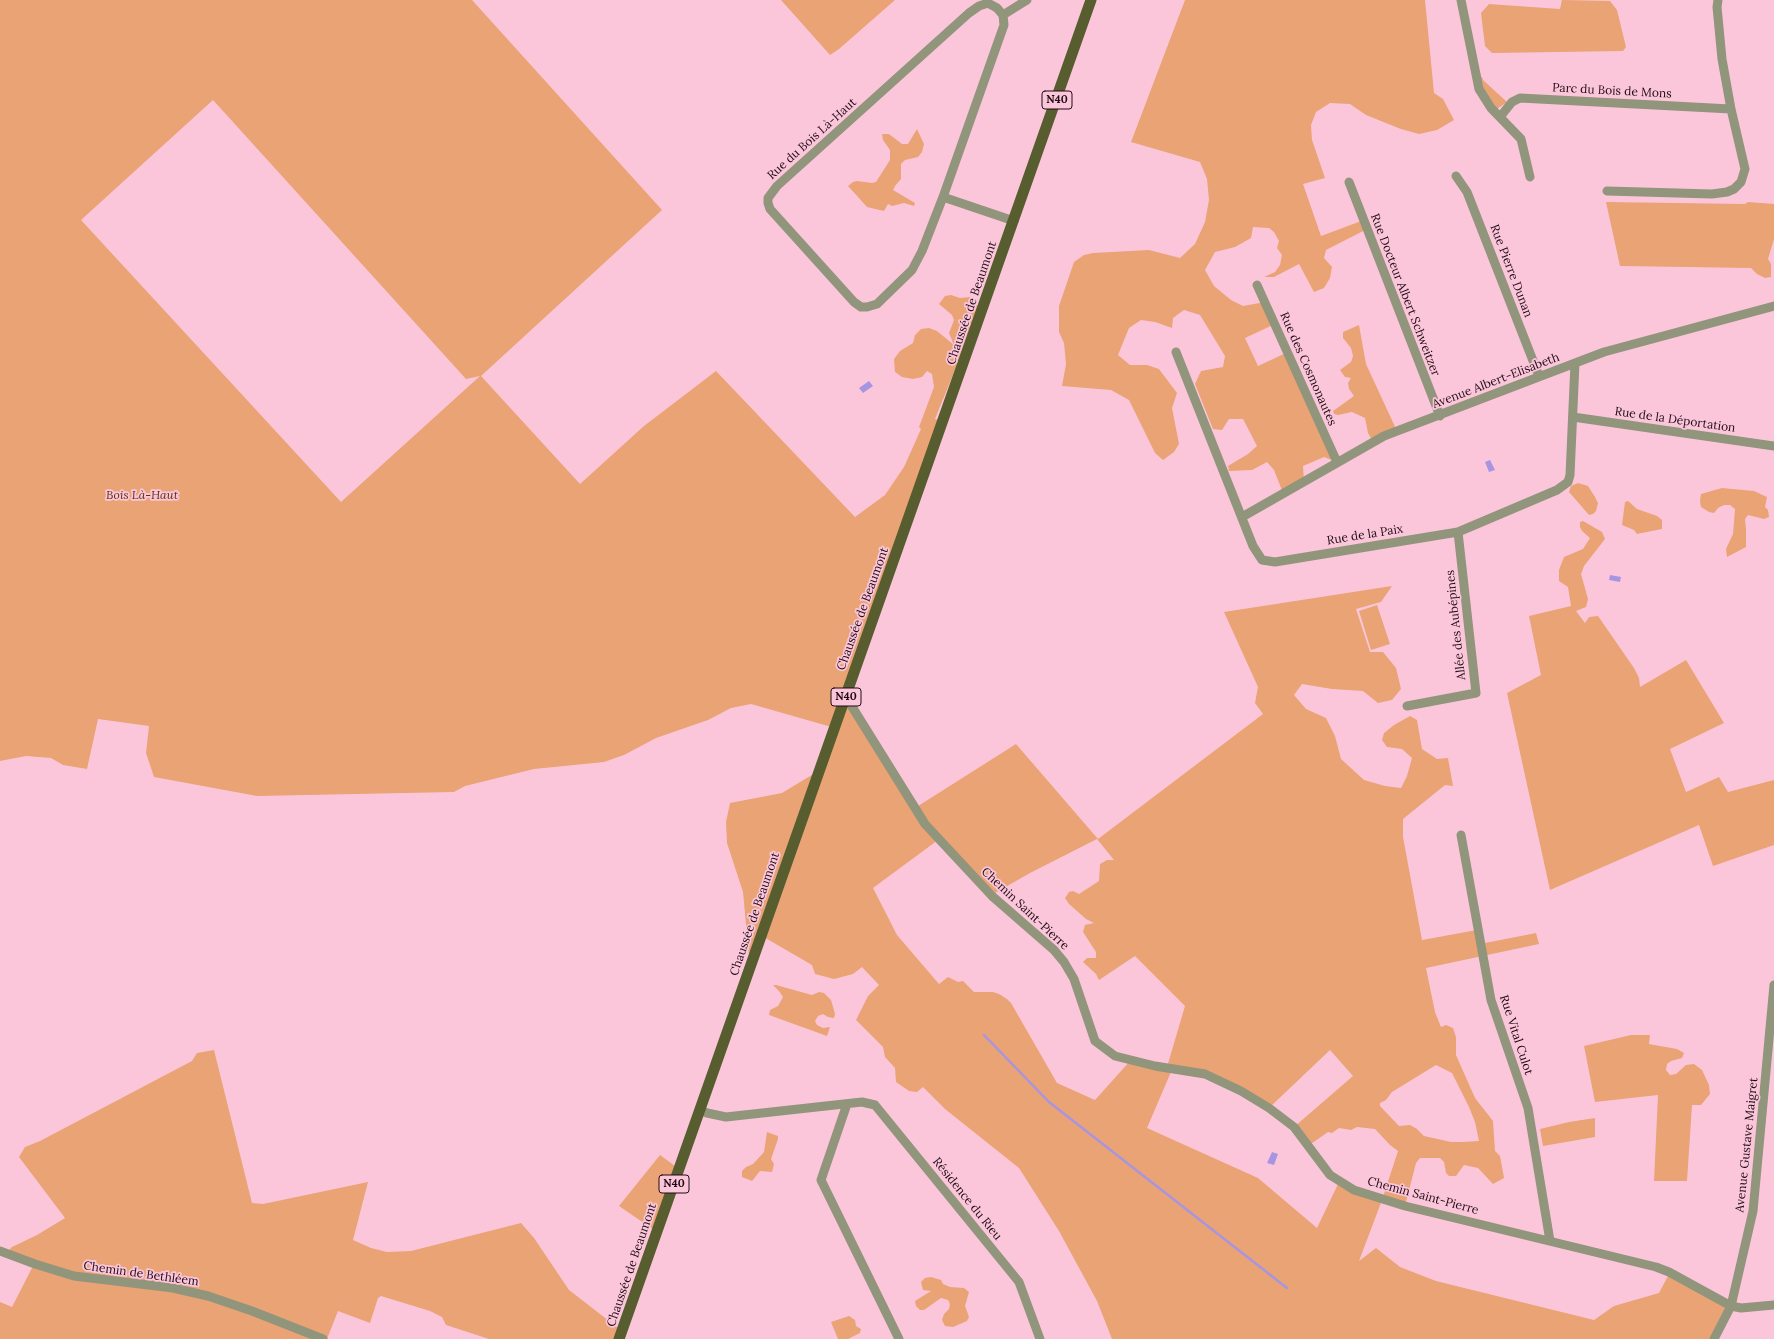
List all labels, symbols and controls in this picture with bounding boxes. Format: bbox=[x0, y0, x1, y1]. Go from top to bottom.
street label: Parc du Bois de Mons bbox=[1552, 81, 1672, 101]
road number: N40 bbox=[1042, 91, 1072, 109]
street label: Rue du Bois Là-Haut bbox=[765, 95, 859, 183]
street label: Rue Docteur Albert Schweitzer bbox=[1367, 212, 1443, 378]
street label: Rue Pierre Dunan bbox=[1487, 223, 1535, 319]
street label: Chaussée de Beaumont bbox=[944, 239, 1000, 367]
street label: Rue des Cosmonautes bbox=[1276, 310, 1340, 428]
street label: Avenue Albert-Elisabeth bbox=[1430, 350, 1562, 412]
street label: Rue de la Déportation bbox=[1614, 404, 1736, 436]
park label: Bois Là-Haut bbox=[106, 489, 178, 503]
street label: Rue de la Paix bbox=[1326, 522, 1404, 548]
street label: Chaussée de Beaumont bbox=[834, 546, 892, 672]
street label: Allée des Aubépines bbox=[1443, 569, 1469, 681]
road number: N40 bbox=[831, 688, 861, 706]
street label: Chaussée de Beaumont bbox=[727, 850, 783, 978]
street label: Chemin Saint-Pierre bbox=[978, 865, 1072, 953]
street label: Rue Vital Culot bbox=[1496, 993, 1536, 1077]
street label: Avenue Gustave Maigret bbox=[1733, 1077, 1761, 1213]
street label: Résidence du Rieu bbox=[929, 1155, 1005, 1243]
street label: Chemin Saint-Pierre bbox=[1366, 1174, 1480, 1218]
road number: N40 bbox=[659, 1175, 689, 1193]
street label: Chaussée de Beaumont bbox=[604, 1201, 660, 1329]
street label: Chemin de Bethléem bbox=[83, 1259, 199, 1289]

